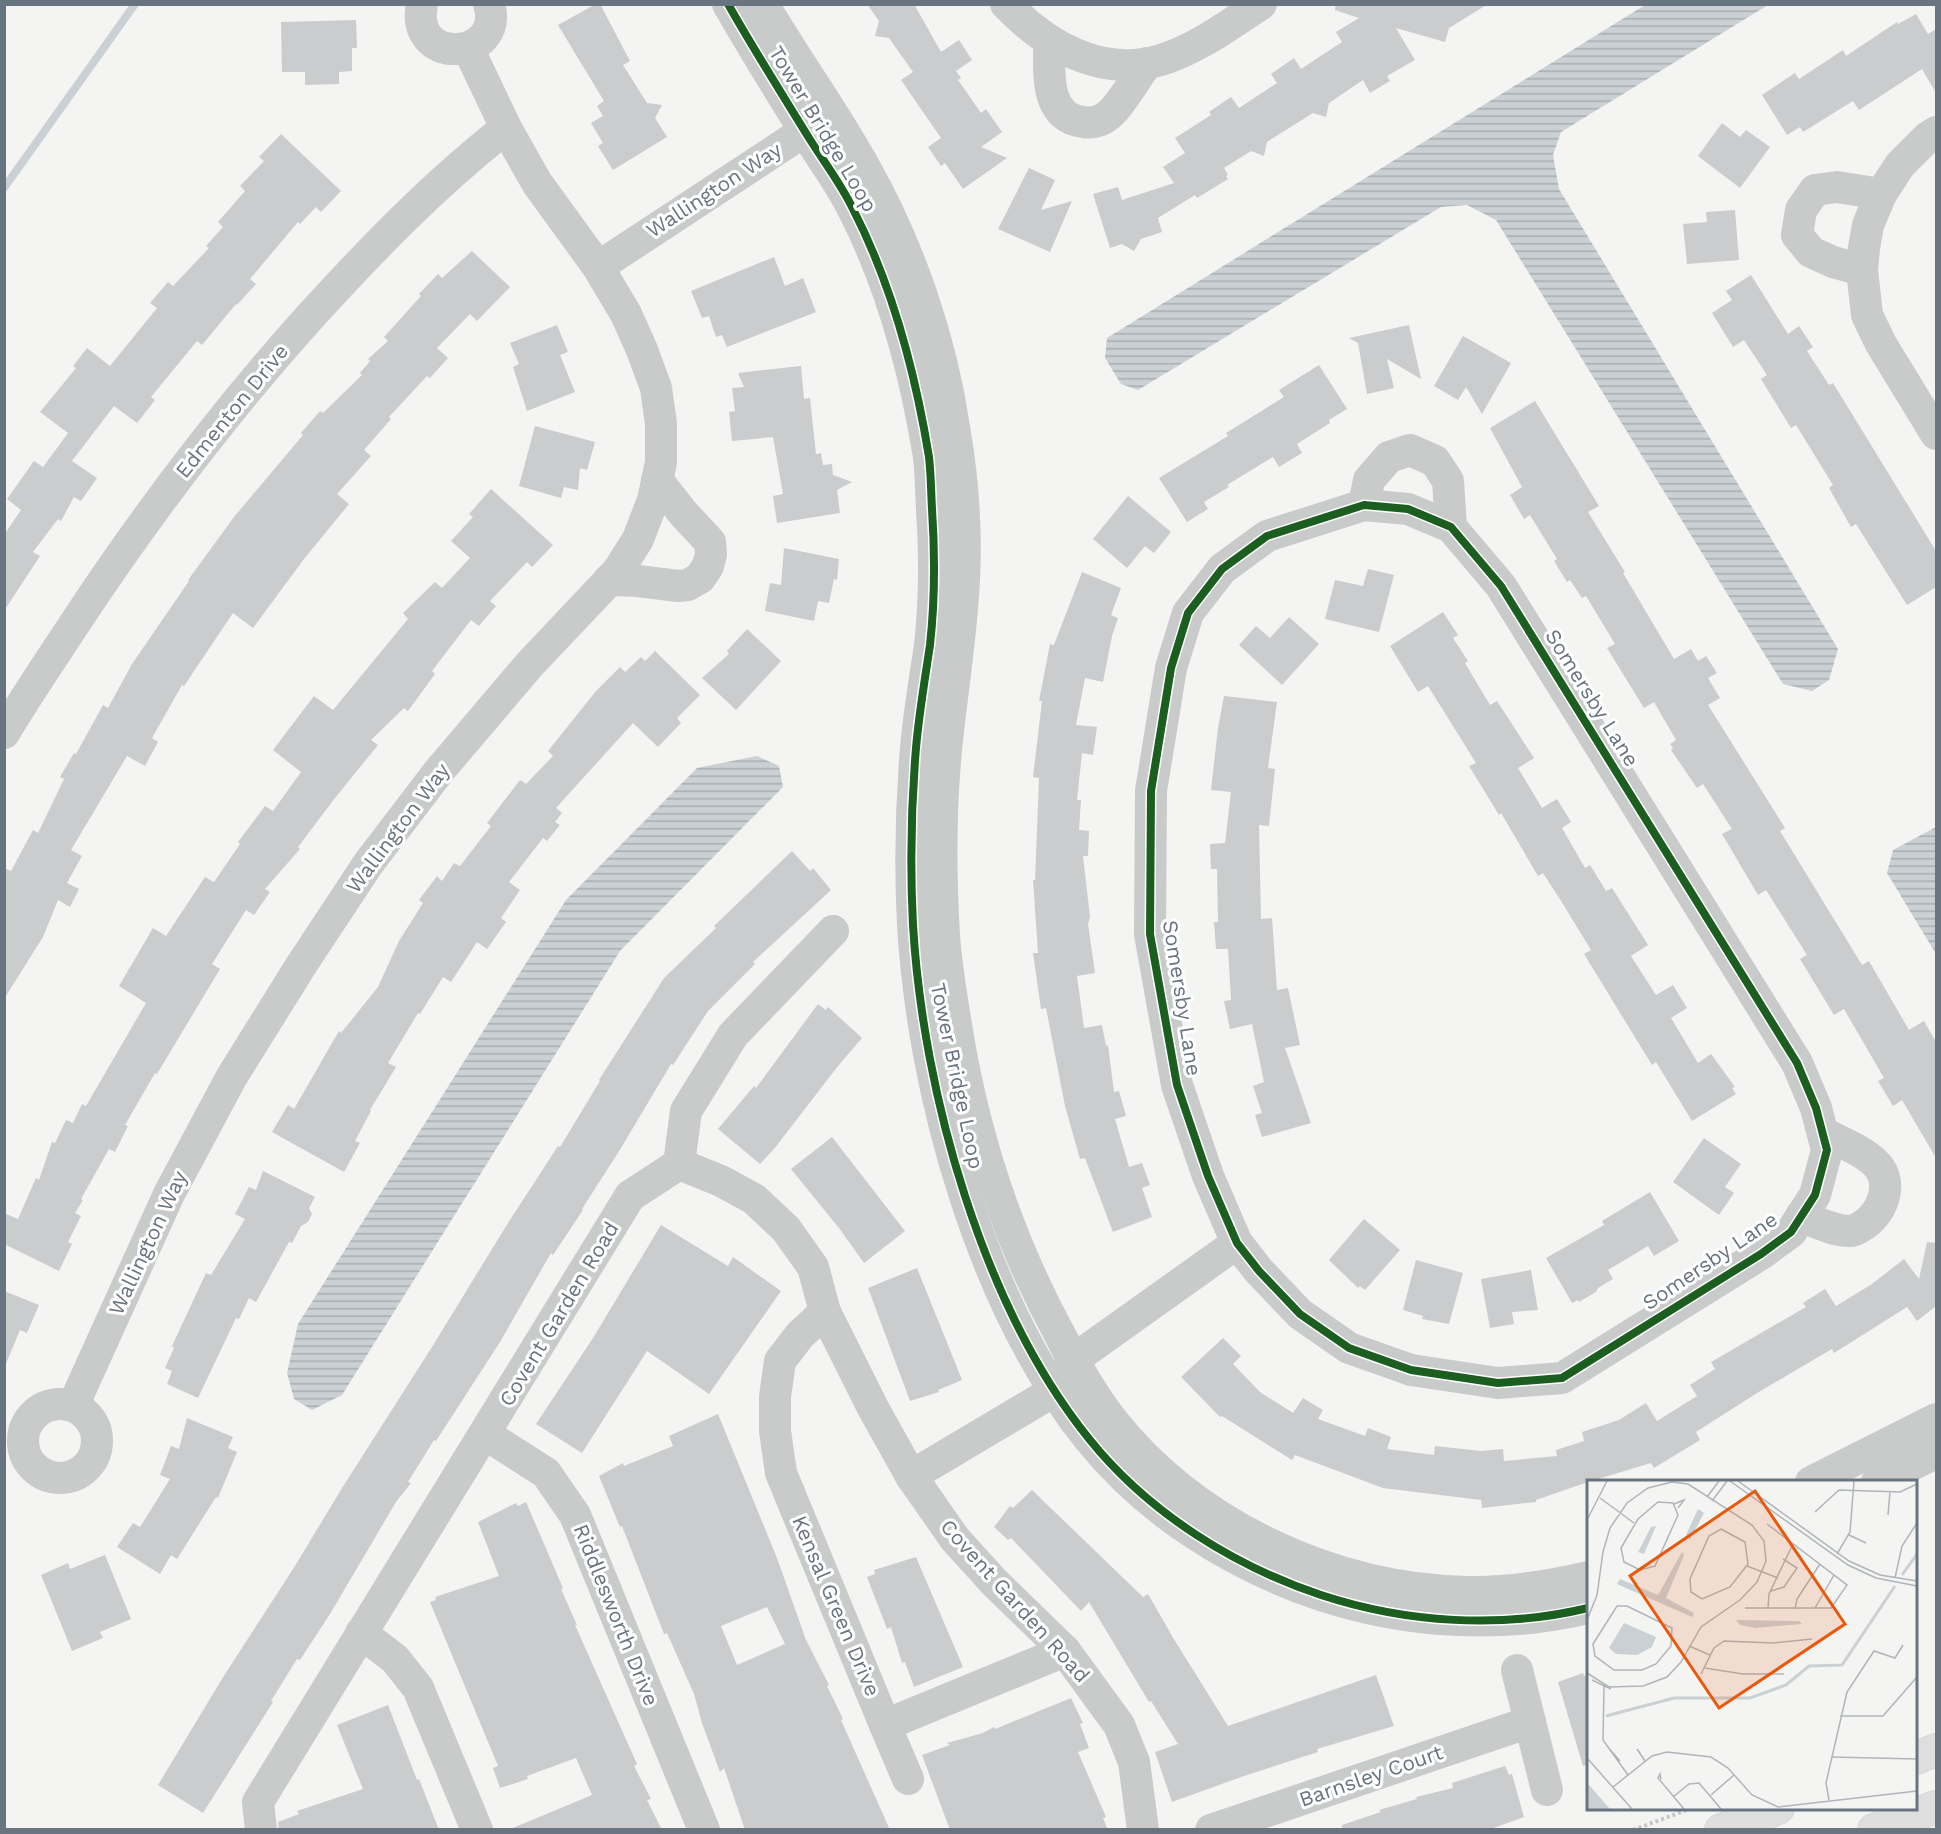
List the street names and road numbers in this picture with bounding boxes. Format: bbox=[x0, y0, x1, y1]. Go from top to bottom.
street label: Tower Bridge Loop bbox=[764, 41, 883, 216]
street label: Wallington Way bbox=[641, 136, 786, 243]
street label: Edmenton Drive bbox=[170, 339, 293, 483]
street label: Somersby Lane bbox=[1540, 624, 1645, 771]
street label: Wallington Way bbox=[341, 758, 455, 898]
street label: Somersby Lane bbox=[1158, 918, 1207, 1078]
street label: Tower Bridge Loop bbox=[926, 981, 989, 1171]
street label: Wallington Way bbox=[103, 1167, 192, 1319]
street label: Somersby Lane bbox=[1638, 1206, 1782, 1315]
street label: Covent Garden Road bbox=[494, 1217, 624, 1411]
street label: Kensal Green Drive bbox=[787, 1512, 886, 1700]
street label: Covent Garden Road bbox=[936, 1514, 1095, 1687]
street label: Riddlesworth Drive bbox=[569, 1520, 664, 1709]
street label: Barnsley Court bbox=[1296, 1739, 1446, 1812]

